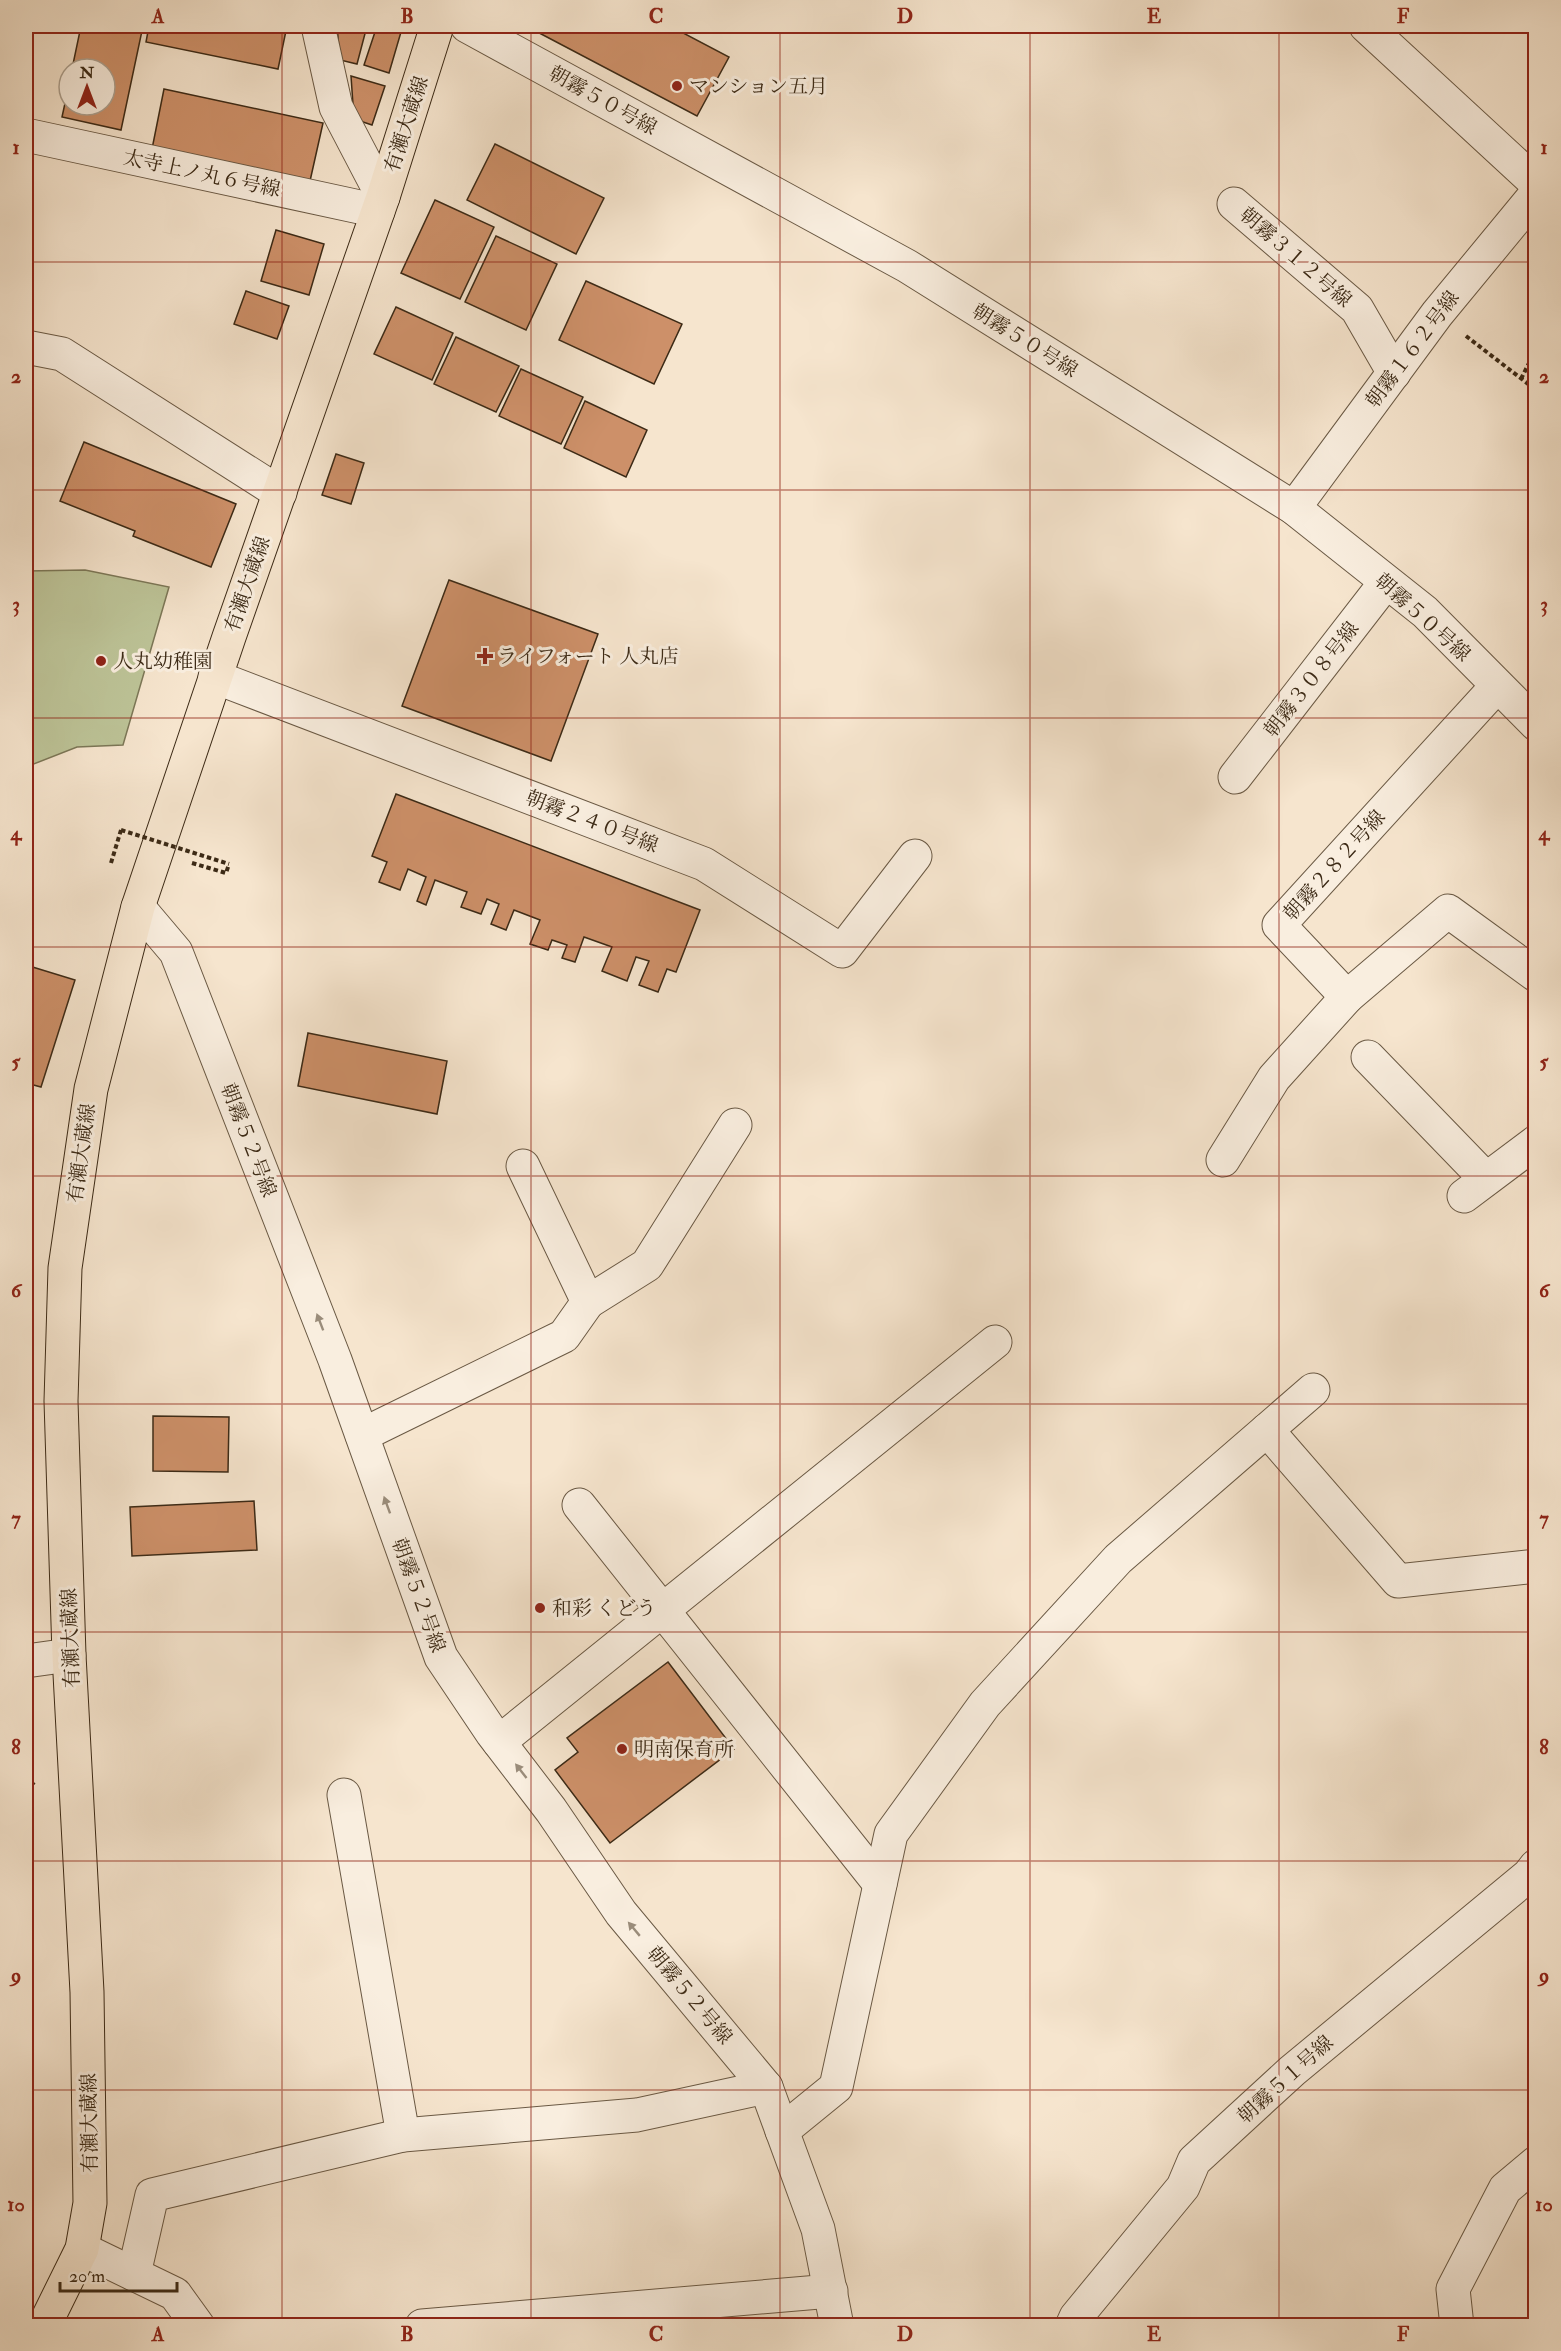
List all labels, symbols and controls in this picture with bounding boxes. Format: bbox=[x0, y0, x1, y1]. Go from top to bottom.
text: A bbox=[151, 4, 165, 29]
text: B bbox=[400, 4, 414, 29]
text: C bbox=[649, 4, 663, 29]
text: D bbox=[897, 4, 913, 29]
text: E bbox=[1147, 4, 1162, 29]
text: F bbox=[1397, 4, 1410, 29]
north arrow bbox=[57, 57, 117, 117]
street label: 朝霧５０号線 bbox=[544, 60, 661, 140]
text: N bbox=[79, 63, 95, 83]
street label: 有瀬大蔵線 bbox=[379, 73, 434, 176]
place label: マンション五月 bbox=[689, 74, 828, 99]
marker: マンション五月 bbox=[670, 79, 684, 93]
text: 1 bbox=[12, 135, 20, 160]
text: 1 bbox=[1540, 135, 1548, 160]
street label: 太寺上ノ丸６号線 bbox=[121, 145, 283, 202]
street label: 朝霧３１２号線 bbox=[1235, 202, 1357, 313]
street label: 朝霧１６２号線 bbox=[1360, 286, 1465, 413]
street label: 朝霧５０号線 bbox=[967, 298, 1082, 383]
text: 2 bbox=[11, 364, 21, 389]
text: 2 bbox=[1539, 364, 1549, 389]
street label: 有瀬大蔵線 bbox=[219, 533, 276, 636]
street label: 朝霧５０号線 bbox=[1370, 568, 1476, 667]
text: 3 bbox=[12, 592, 20, 617]
text: 3 bbox=[1540, 592, 1548, 617]
street label: 朝霧３０８号線 bbox=[1258, 616, 1364, 742]
place label: ライフォート 人丸店 bbox=[497, 644, 679, 669]
place label: 人丸幼稚園 bbox=[113, 649, 213, 674]
marker: ライフォート 人丸店 bbox=[478, 649, 492, 663]
marker: 人丸幼稚園 bbox=[94, 654, 108, 668]
street label: 朝霧２４０号線 bbox=[522, 785, 662, 858]
street label: 朝霧２８２号線 bbox=[1278, 805, 1391, 926]
text: 4 bbox=[10, 821, 23, 846]
text: 4 bbox=[1538, 821, 1551, 846]
text: 5 bbox=[12, 1049, 22, 1074]
text: 5 bbox=[1540, 1049, 1550, 1074]
street label: 朝霧５２号線 bbox=[215, 1080, 282, 1201]
street label: 有瀬大蔵線 bbox=[62, 1102, 101, 1204]
text: 6 bbox=[11, 1278, 23, 1303]
text: 6 bbox=[1539, 1278, 1551, 1303]
one-way arrow bbox=[315, 1313, 324, 1331]
one-way arrow bbox=[381, 1496, 391, 1514]
text: 7 bbox=[11, 1506, 21, 1531]
text: 7 bbox=[1539, 1506, 1549, 1531]
street label: 朝霧５２号線 bbox=[386, 1535, 451, 1656]
street label: 有瀬大蔵線 bbox=[56, 1588, 85, 1688]
place label: 和彩 くどう bbox=[552, 1596, 656, 1621]
marker: 和彩 くどう bbox=[533, 1601, 547, 1615]
text: 8 bbox=[11, 1735, 21, 1760]
text: 8 bbox=[1539, 1735, 1549, 1760]
place label: 明南保育所 bbox=[634, 1737, 734, 1762]
marker: 明南保育所 bbox=[615, 1742, 629, 1756]
one-way arrow bbox=[515, 1763, 527, 1778]
one-way arrow bbox=[628, 1921, 641, 1937]
street label: 朝霧５２号線 bbox=[641, 1941, 738, 2049]
text: 9 bbox=[9, 1963, 21, 1988]
text: 9 bbox=[1537, 1963, 1549, 1988]
street label: 朝霧５１号線 bbox=[1232, 2030, 1338, 2129]
street label: 有瀬大蔵線 bbox=[76, 2073, 103, 2173]
text: 10 bbox=[7, 2192, 25, 2217]
text: 10 bbox=[1535, 2192, 1553, 2217]
scale bar bbox=[60, 2255, 177, 2293]
text: 20 m bbox=[69, 2265, 105, 2288]
text: A bbox=[151, 2322, 165, 2347]
text: B bbox=[400, 2322, 414, 2347]
text: C bbox=[649, 2322, 663, 2347]
text: D bbox=[897, 2322, 913, 2347]
text: E bbox=[1147, 2322, 1162, 2347]
text: F bbox=[1397, 2322, 1410, 2347]

